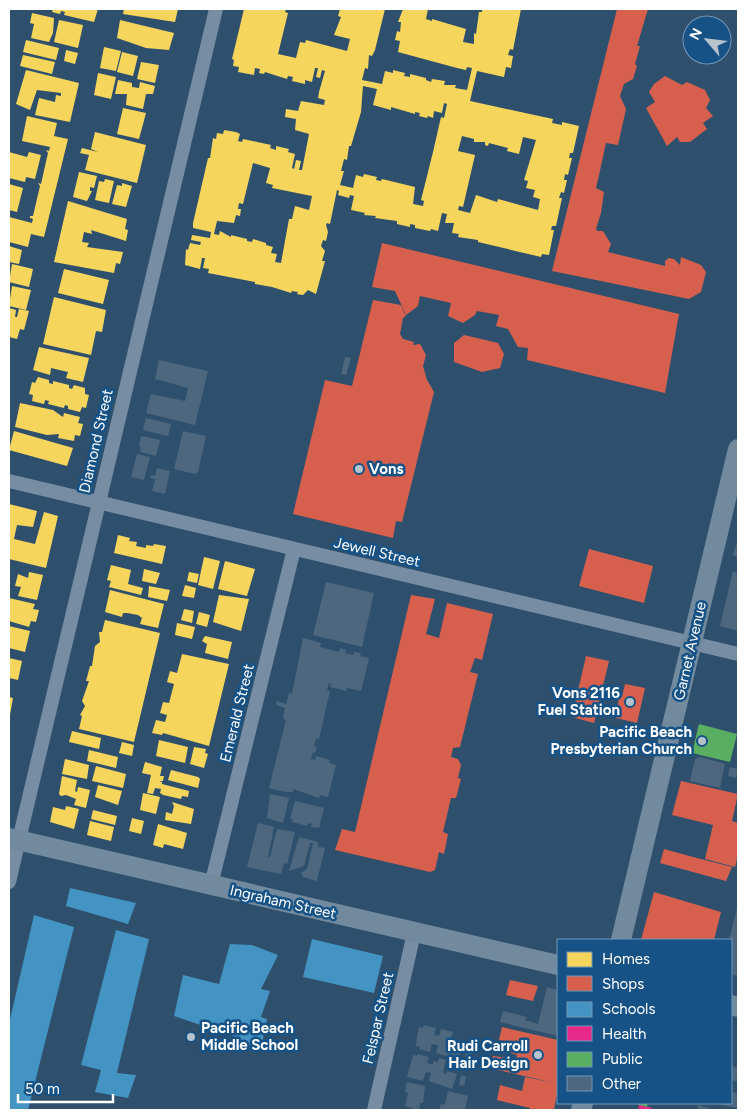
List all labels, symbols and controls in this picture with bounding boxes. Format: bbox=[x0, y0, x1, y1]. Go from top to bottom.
north arrow bbox=[682, 15, 732, 65]
text: N bbox=[686, 25, 706, 43]
street label: Diamond Street bbox=[75, 387, 117, 495]
place label: Vons bbox=[369, 460, 403, 478]
marker: Vons bbox=[353, 463, 365, 475]
street label: Jewell Street bbox=[332, 533, 422, 571]
street label: Garnet Avenue bbox=[670, 600, 710, 702]
street label: Emerald Street bbox=[216, 662, 258, 764]
place label: Vons 2116 Fuel Station bbox=[538, 684, 620, 719]
marker: Vons 2116 Fuel Station bbox=[624, 696, 636, 708]
place label: Pacific Beach Presbyterian Church bbox=[550, 723, 692, 758]
marker: Pacific Beach Presbyterian Church bbox=[696, 735, 708, 747]
street label: Ingraham Street bbox=[228, 881, 338, 923]
legend bbox=[557, 939, 732, 1104]
text: Homes bbox=[602, 950, 650, 968]
street label: Felspar Street bbox=[359, 970, 397, 1066]
text: Shops bbox=[602, 975, 644, 993]
text: Schools bbox=[602, 1000, 655, 1018]
place label: Pacific Beach Middle School bbox=[201, 1019, 298, 1054]
text: Health bbox=[602, 1025, 646, 1043]
marker: Pacific Beach Middle School bbox=[185, 1031, 197, 1043]
place label: Rudi Carroll Hair Design bbox=[447, 1037, 528, 1072]
marker: Rudi Carroll Hair Design bbox=[532, 1049, 544, 1061]
text: Public bbox=[602, 1050, 643, 1068]
scale bar bbox=[18, 1072, 112, 1104]
text: Other bbox=[602, 1075, 641, 1093]
text: 50 m bbox=[25, 1080, 60, 1098]

